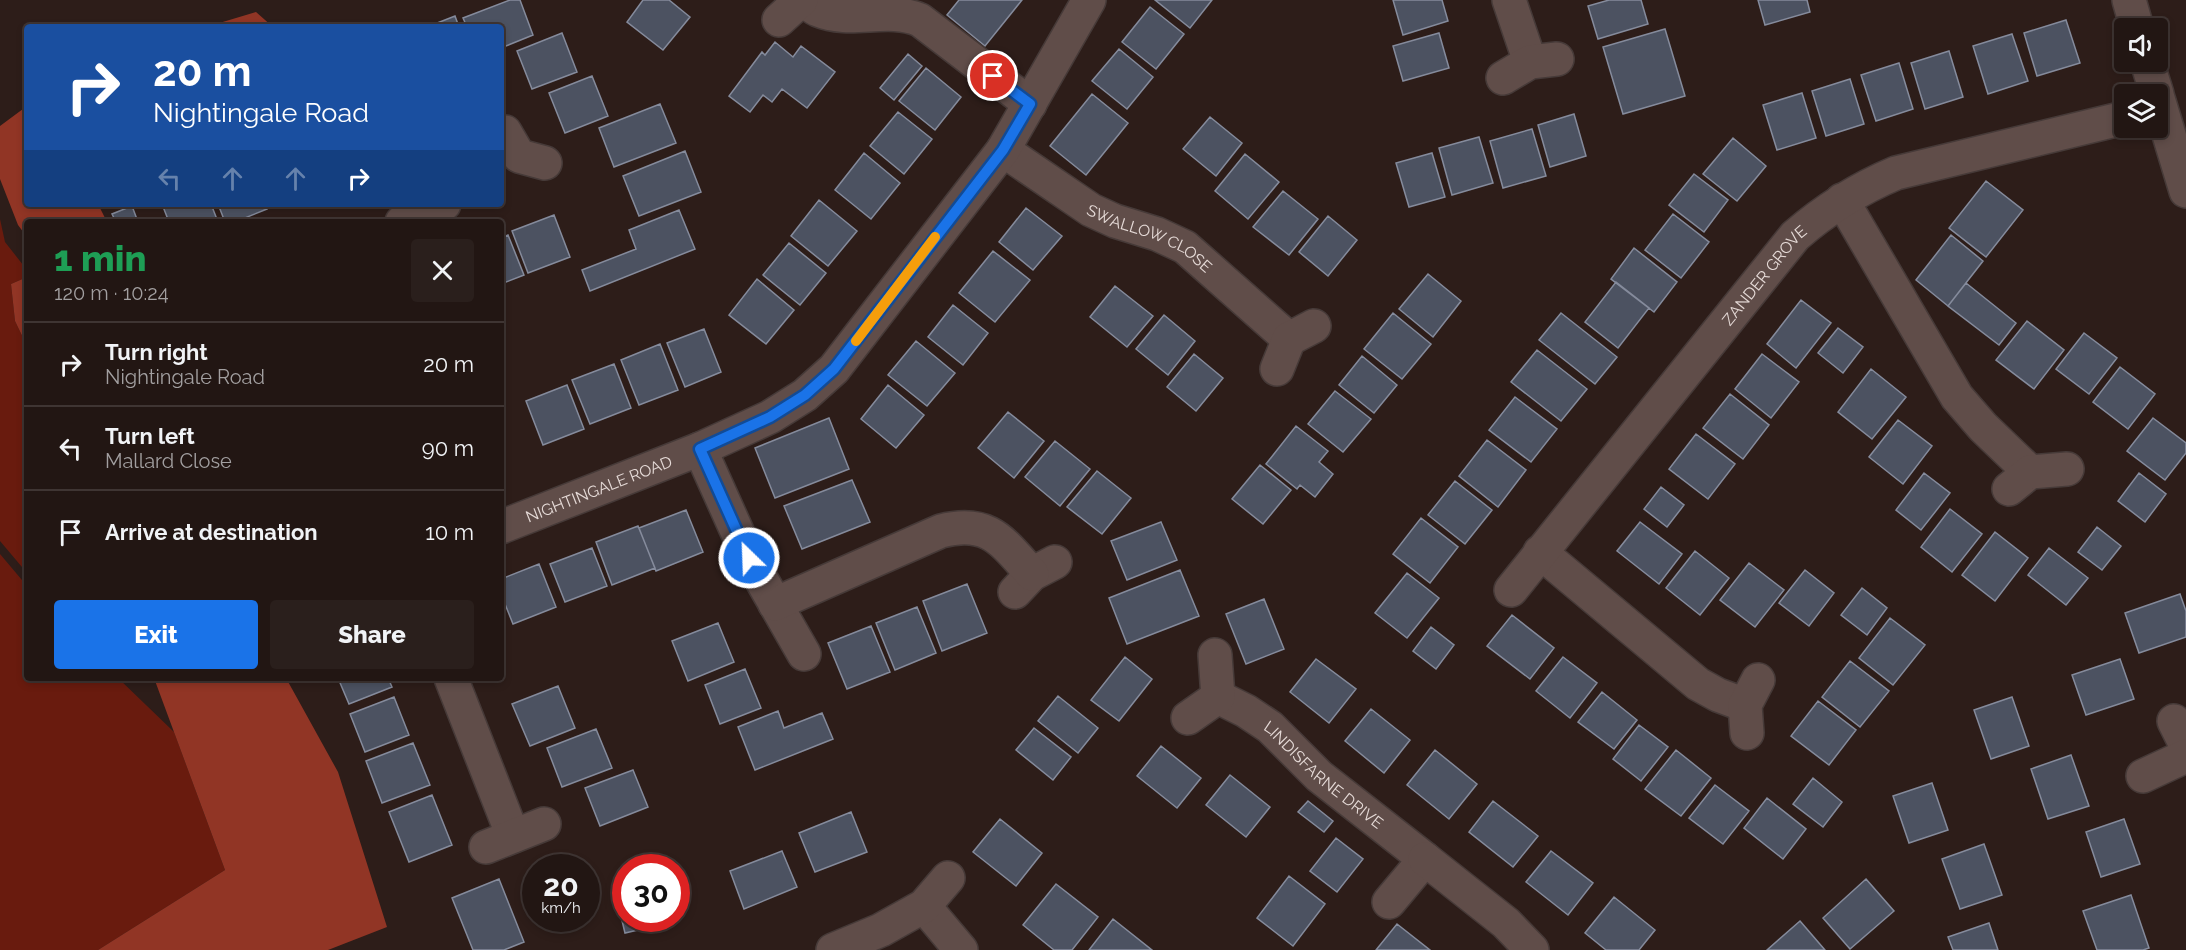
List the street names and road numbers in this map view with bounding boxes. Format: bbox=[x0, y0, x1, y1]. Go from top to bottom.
street label: SWALLOW CLOSE bbox=[1084, 200, 1216, 276]
street label: ZANDER GROVE bbox=[1718, 221, 1810, 329]
street label: NIGHTINGALE ROAD bbox=[523, 451, 675, 526]
street label: LINDISFARNE DRIVE bbox=[1261, 716, 1387, 832]

